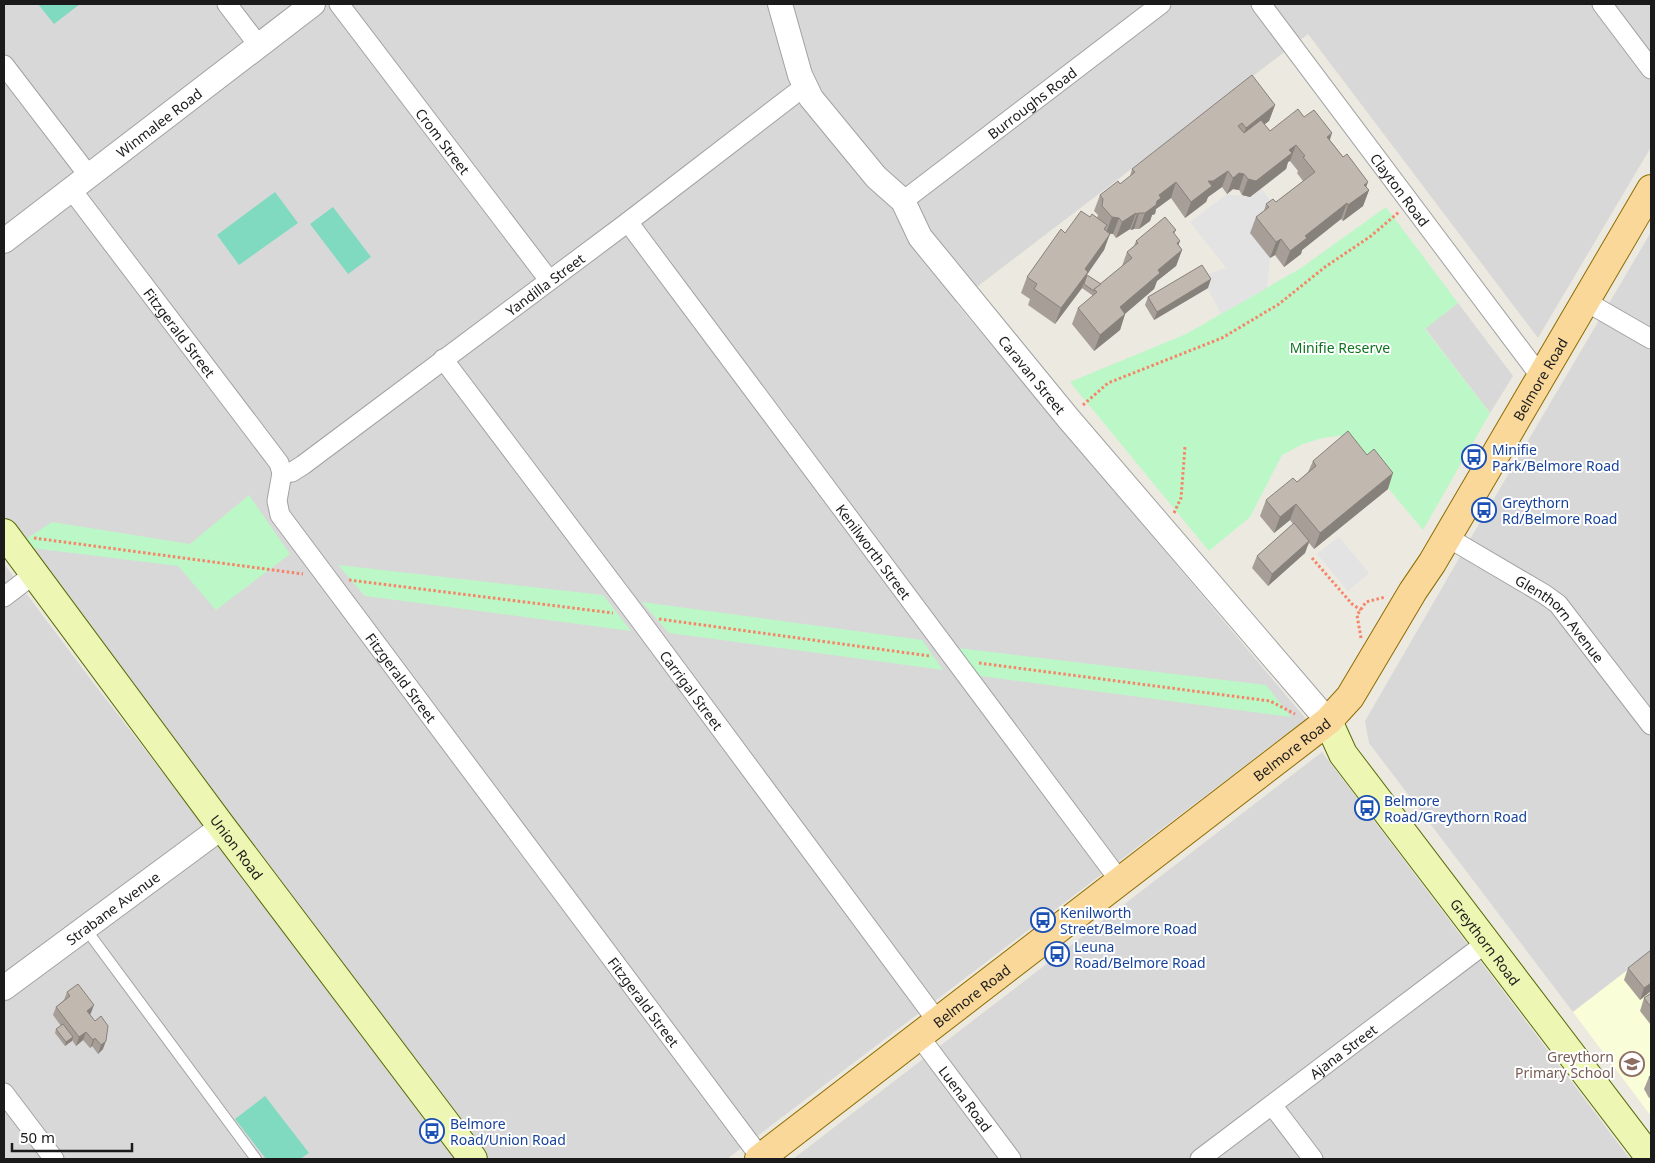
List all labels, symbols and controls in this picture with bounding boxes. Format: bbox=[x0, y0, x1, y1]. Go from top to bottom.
street label: Burroughs Road bbox=[983, 63, 1080, 143]
street label: Winmalee Road bbox=[112, 83, 205, 161]
street label: Crom Street bbox=[412, 104, 475, 178]
street label: Clayton Road bbox=[1367, 149, 1434, 230]
street label: Yandilla Street bbox=[502, 248, 588, 320]
street label: Fitzgerald Street bbox=[140, 284, 220, 381]
street label: Caravan Street bbox=[994, 331, 1070, 418]
street label: Belmore Road bbox=[1508, 334, 1571, 424]
park label: Minifie Reserve bbox=[1290, 338, 1390, 357]
place label: Minifie Park/Belmore Road bbox=[1492, 440, 1620, 475]
bus stop icon: Minifie Park/Belmore Road bbox=[1461, 444, 1487, 470]
place label: Greythorn Rd/Belmore Road bbox=[1502, 493, 1617, 528]
bus stop icon: Greythorn Rd/Belmore Road bbox=[1471, 497, 1497, 523]
street label: Kenilworth Street bbox=[832, 500, 916, 603]
street label: Glenthorn Avenue bbox=[1512, 570, 1609, 666]
street label: Fitzgerald Street bbox=[362, 629, 441, 726]
street label: Carrigal Street bbox=[656, 646, 728, 734]
street label: Belmore Road bbox=[1249, 713, 1334, 785]
place label: Belmore Road/Greythorn Road bbox=[1384, 791, 1527, 826]
bus stop icon: Belmore Road/Greythorn Road bbox=[1354, 795, 1380, 821]
street label: Union Road bbox=[206, 810, 268, 883]
street label: Strabane Avenue bbox=[62, 867, 163, 949]
street label: Greythorn Road bbox=[1447, 894, 1525, 989]
place label: Kenilworth Street/Belmore Road bbox=[1060, 903, 1197, 938]
bus stop icon: Kenilworth Street/Belmore Road bbox=[1030, 907, 1056, 933]
place label: Leuna Road/Belmore Road bbox=[1074, 937, 1206, 972]
bus stop icon: Leuna Road/Belmore Road bbox=[1044, 941, 1070, 967]
street label: Fitzgerald Street bbox=[604, 953, 684, 1050]
street label: Belmore Road bbox=[929, 960, 1014, 1031]
street label: Ajana Street bbox=[1305, 1020, 1380, 1083]
place label: Greythorn Primary School bbox=[1515, 1047, 1614, 1082]
school or university icon: Greythorn Primary School bbox=[1619, 1051, 1645, 1077]
street label: Luena Road bbox=[935, 1062, 997, 1135]
place label: Belmore Road/Union Road bbox=[450, 1114, 566, 1149]
bus stop icon: Belmore Road/Union Road bbox=[419, 1118, 445, 1144]
scale bar bbox=[12, 1120, 132, 1152]
text: 50 m bbox=[20, 1127, 55, 1147]

